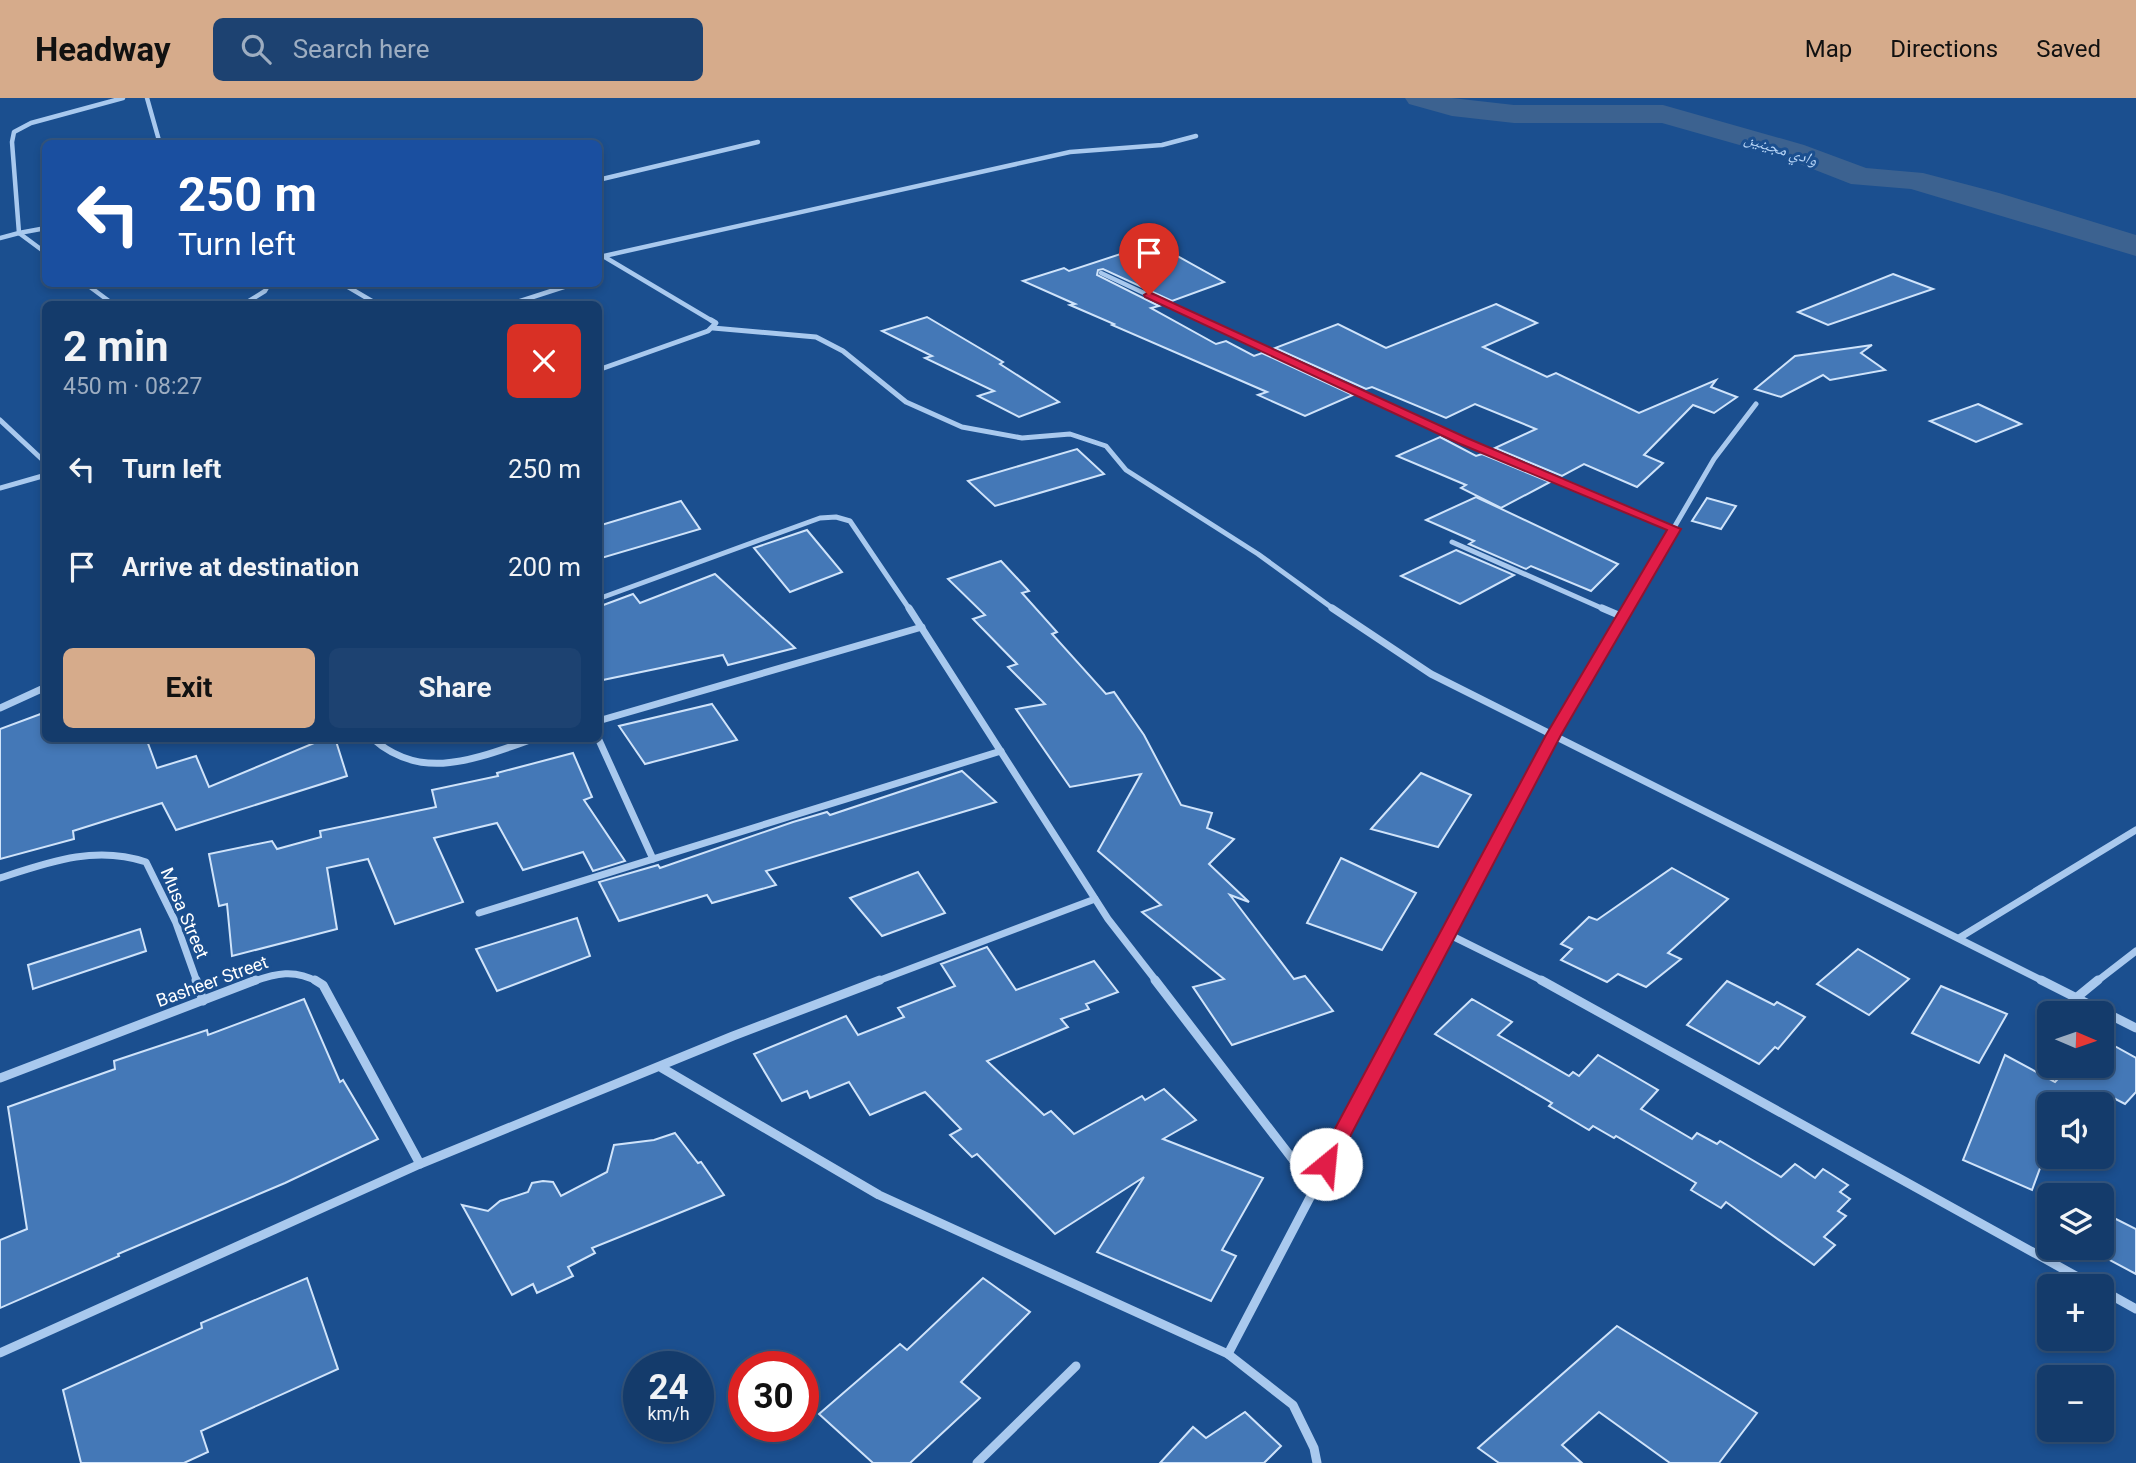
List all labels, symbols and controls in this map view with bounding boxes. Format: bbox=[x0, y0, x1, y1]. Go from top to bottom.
search box bbox=[213, 18, 703, 81]
text: Headway bbox=[35, 30, 171, 69]
icon: search bbox=[237, 30, 275, 68]
text: Search here bbox=[293, 34, 429, 64]
text: Map bbox=[1805, 35, 1852, 63]
text: Directions bbox=[1890, 35, 1998, 63]
text: Saved bbox=[2036, 35, 2101, 63]
water label: وادي مجينين bbox=[1741, 128, 1820, 173]
text: 250 m bbox=[178, 166, 317, 223]
icon: left bbox=[63, 168, 154, 259]
pin bbox=[1119, 223, 1179, 295]
text: Turn left bbox=[178, 225, 296, 263]
icon: arrive bbox=[1130, 234, 1168, 272]
text: 2 min bbox=[63, 322, 169, 371]
button: close bbox=[507, 324, 581, 398]
text: 450 m · 08:27 bbox=[63, 373, 202, 400]
icon: left bbox=[63, 450, 101, 488]
text: Turn left bbox=[122, 454, 221, 484]
text: 250 m bbox=[508, 454, 581, 484]
icon: arrive bbox=[63, 548, 101, 586]
text: Arrive at destination bbox=[122, 552, 359, 582]
text: 200 m bbox=[508, 552, 581, 582]
button: Exit bbox=[63, 648, 315, 728]
button: Share bbox=[329, 648, 581, 728]
street label: Musa Street bbox=[156, 864, 214, 962]
street label: Basheer Street bbox=[153, 951, 271, 1011]
north arrow bbox=[2037, 1001, 2114, 1078]
map controls bbox=[2037, 1001, 2114, 1442]
button: sound bbox=[2037, 1092, 2114, 1169]
position arrow bbox=[1289, 1127, 1363, 1201]
button: layers bbox=[2037, 1183, 2114, 1260]
button: + bbox=[2037, 1274, 2114, 1351]
speed limit sign: 30 bbox=[728, 1351, 819, 1442]
button: − bbox=[2037, 1365, 2114, 1442]
text: 24 bbox=[648, 1367, 689, 1408]
text: km/h bbox=[647, 1403, 690, 1424]

